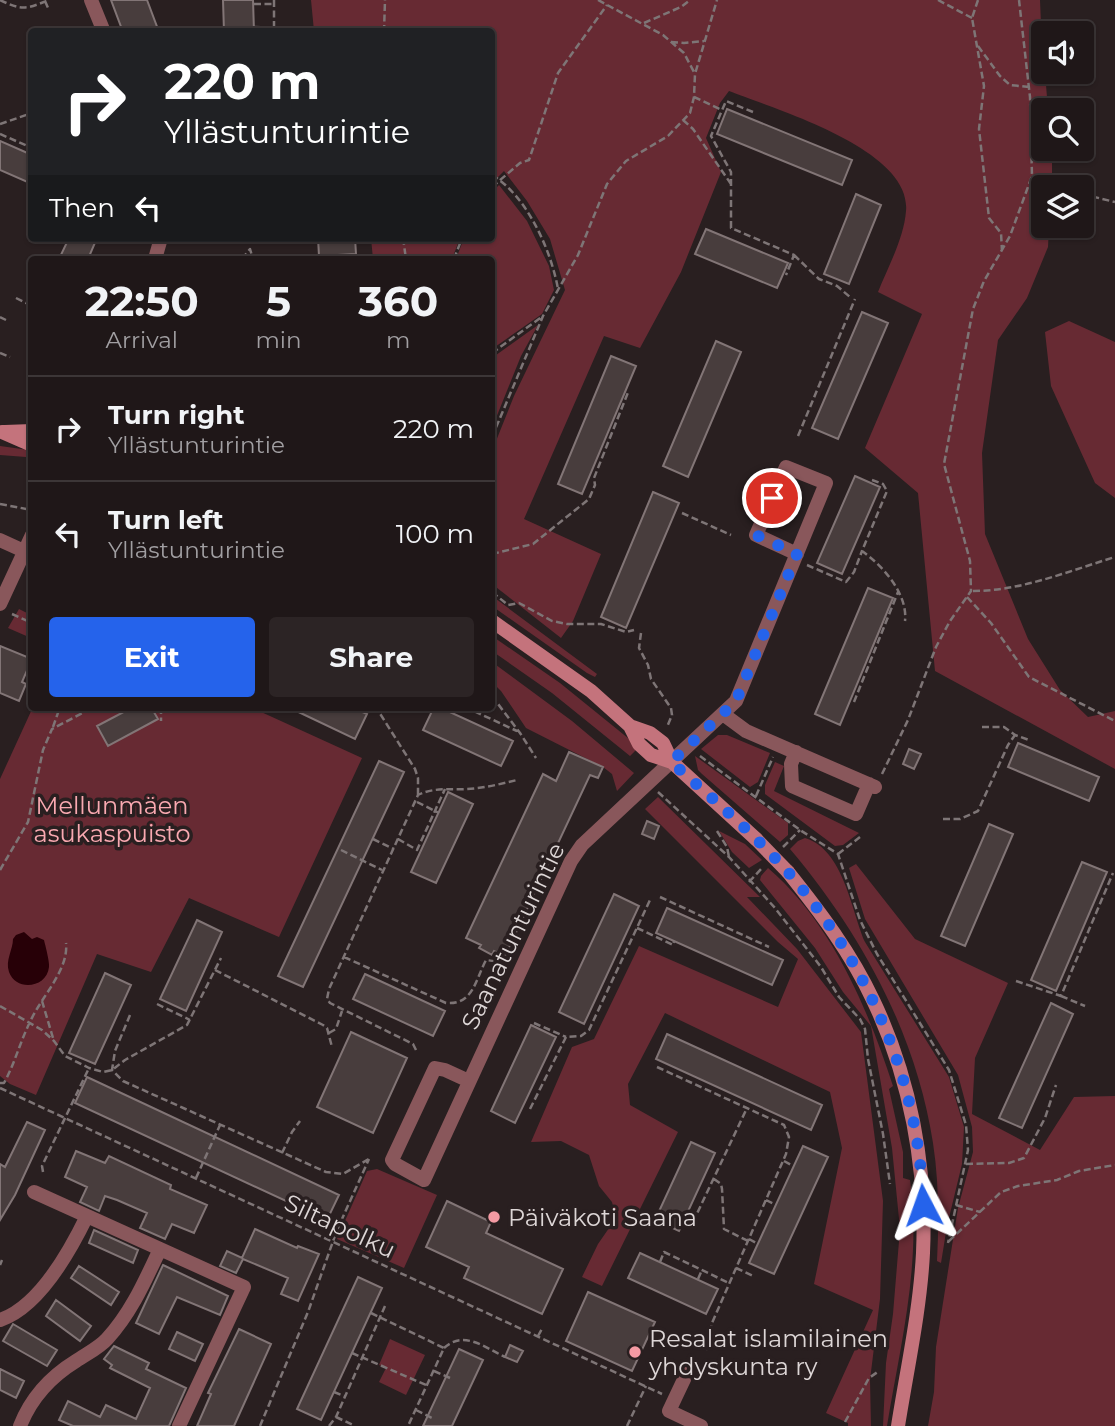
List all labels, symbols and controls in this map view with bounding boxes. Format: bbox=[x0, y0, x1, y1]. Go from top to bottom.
map controls bbox=[1031, 21, 1094, 238]
button: sound bbox=[1031, 21, 1094, 84]
text: 220 m bbox=[164, 52, 320, 111]
icon: right bbox=[49, 56, 140, 147]
button: search bbox=[1031, 98, 1094, 161]
text: Yllästunturintie bbox=[164, 112, 410, 151]
button: layers bbox=[1031, 175, 1094, 238]
icon: left bbox=[129, 189, 167, 227]
text: Then bbox=[49, 192, 115, 224]
text: 22:50 bbox=[85, 275, 199, 327]
text: 5 bbox=[266, 275, 291, 327]
text: 360 bbox=[358, 275, 438, 327]
text: Arrival bbox=[105, 326, 178, 354]
text: min bbox=[255, 326, 302, 354]
text: m bbox=[386, 326, 410, 354]
text: Turn right bbox=[108, 399, 244, 431]
icon: right bbox=[49, 410, 87, 448]
text: 220 m bbox=[393, 413, 474, 445]
text: Yllästunturintie bbox=[108, 431, 285, 459]
pin bbox=[742, 468, 802, 528]
icon: arrive bbox=[753, 479, 791, 517]
text: Turn left bbox=[108, 504, 224, 536]
icon: left bbox=[49, 515, 87, 553]
text: 100 m bbox=[396, 518, 474, 550]
text: Yllästunturintie bbox=[108, 536, 285, 564]
button: Exit bbox=[49, 617, 255, 697]
button: Share bbox=[269, 617, 474, 697]
park label: Mellunmäen asukaspuisto bbox=[34, 791, 190, 848]
street label: Saanatunturintie bbox=[455, 838, 571, 1034]
position arrow bbox=[886, 1168, 960, 1242]
street label: Siltapolku bbox=[280, 1188, 400, 1264]
place label: Päiväkoti Saana bbox=[508, 1203, 697, 1232]
marker: Päiväkoti Saana bbox=[486, 1209, 502, 1225]
place label: Resalat islamilainen yhdyskunta ry bbox=[648, 1324, 888, 1381]
marker: Resalat islamilainen yhdyskunta ry bbox=[627, 1344, 643, 1360]

